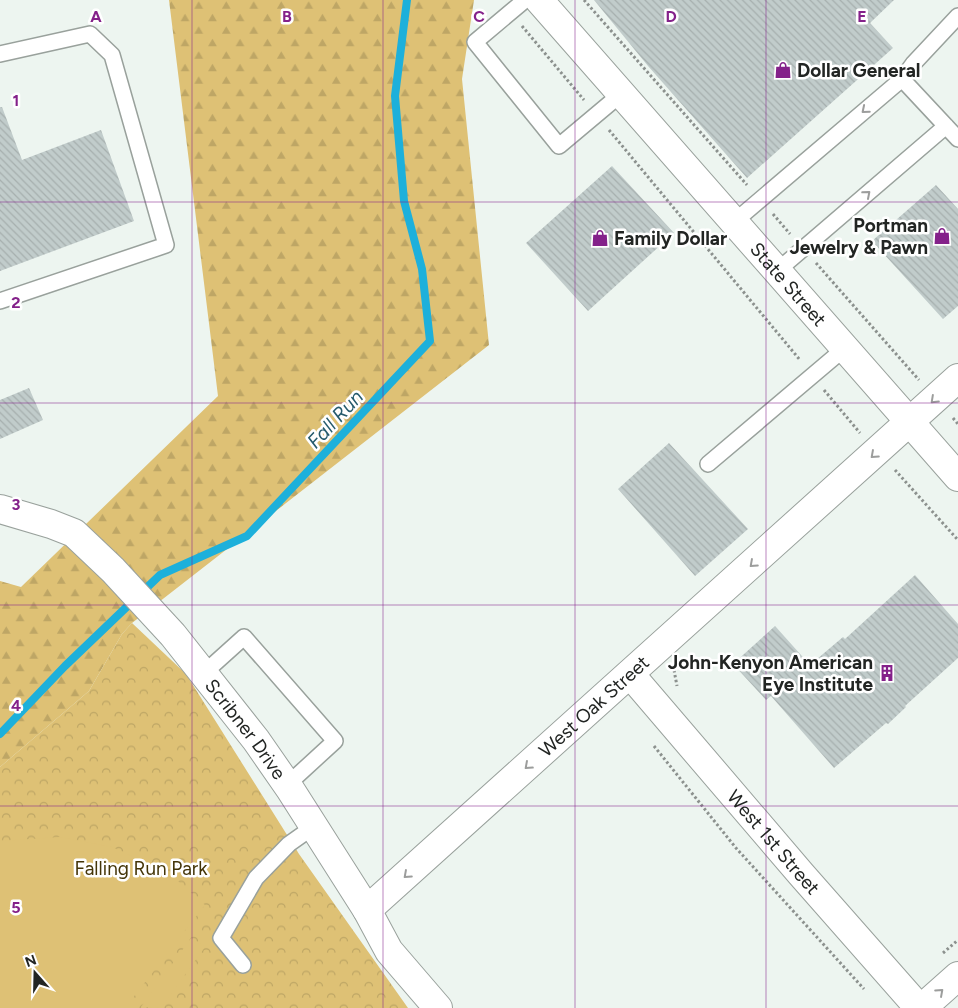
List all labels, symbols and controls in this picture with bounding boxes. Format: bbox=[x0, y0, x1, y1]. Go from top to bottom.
text: A bbox=[90, 7, 102, 26]
text: B bbox=[282, 7, 292, 26]
text: C bbox=[473, 7, 485, 26]
text: D bbox=[665, 7, 677, 26]
text: E bbox=[857, 7, 867, 26]
place label: Dollar General bbox=[797, 59, 921, 82]
shop icon: Dollar General bbox=[773, 60, 793, 80]
text: 1 bbox=[13, 91, 19, 110]
one-way arrow bbox=[861, 105, 870, 114]
one-way arrow bbox=[862, 190, 871, 199]
place label: Portman Jewelry & Pawn bbox=[789, 214, 928, 259]
shop icon: Portman Jewelry & Pawn bbox=[932, 226, 952, 246]
place label: Family Dollar bbox=[614, 227, 727, 250]
shop icon: Family Dollar bbox=[590, 228, 610, 248]
street label: State Street bbox=[745, 238, 831, 331]
text: 2 bbox=[11, 293, 21, 312]
water label: Fall Run bbox=[302, 385, 368, 453]
one-way arrow bbox=[931, 394, 940, 403]
one-way arrow bbox=[870, 449, 879, 458]
text: 3 bbox=[12, 495, 21, 514]
one-way arrow bbox=[749, 558, 758, 567]
street label: West Oak Street bbox=[534, 651, 654, 762]
place label: John-Kenyon American Eye Institute bbox=[668, 651, 873, 696]
building icon: John-Kenyon American Eye Institute bbox=[877, 663, 897, 683]
street label: Scribner Drive bbox=[200, 674, 291, 784]
text: 4 bbox=[11, 696, 21, 715]
one-way arrow bbox=[524, 760, 533, 769]
street label: West 1st Street bbox=[722, 785, 825, 899]
park label: Falling Run Park bbox=[74, 857, 208, 880]
one-way arrow bbox=[403, 869, 412, 878]
text: 5 bbox=[11, 898, 21, 917]
north arrow bbox=[10, 948, 60, 998]
text: N bbox=[23, 951, 39, 971]
one-way arrow bbox=[935, 989, 944, 998]

